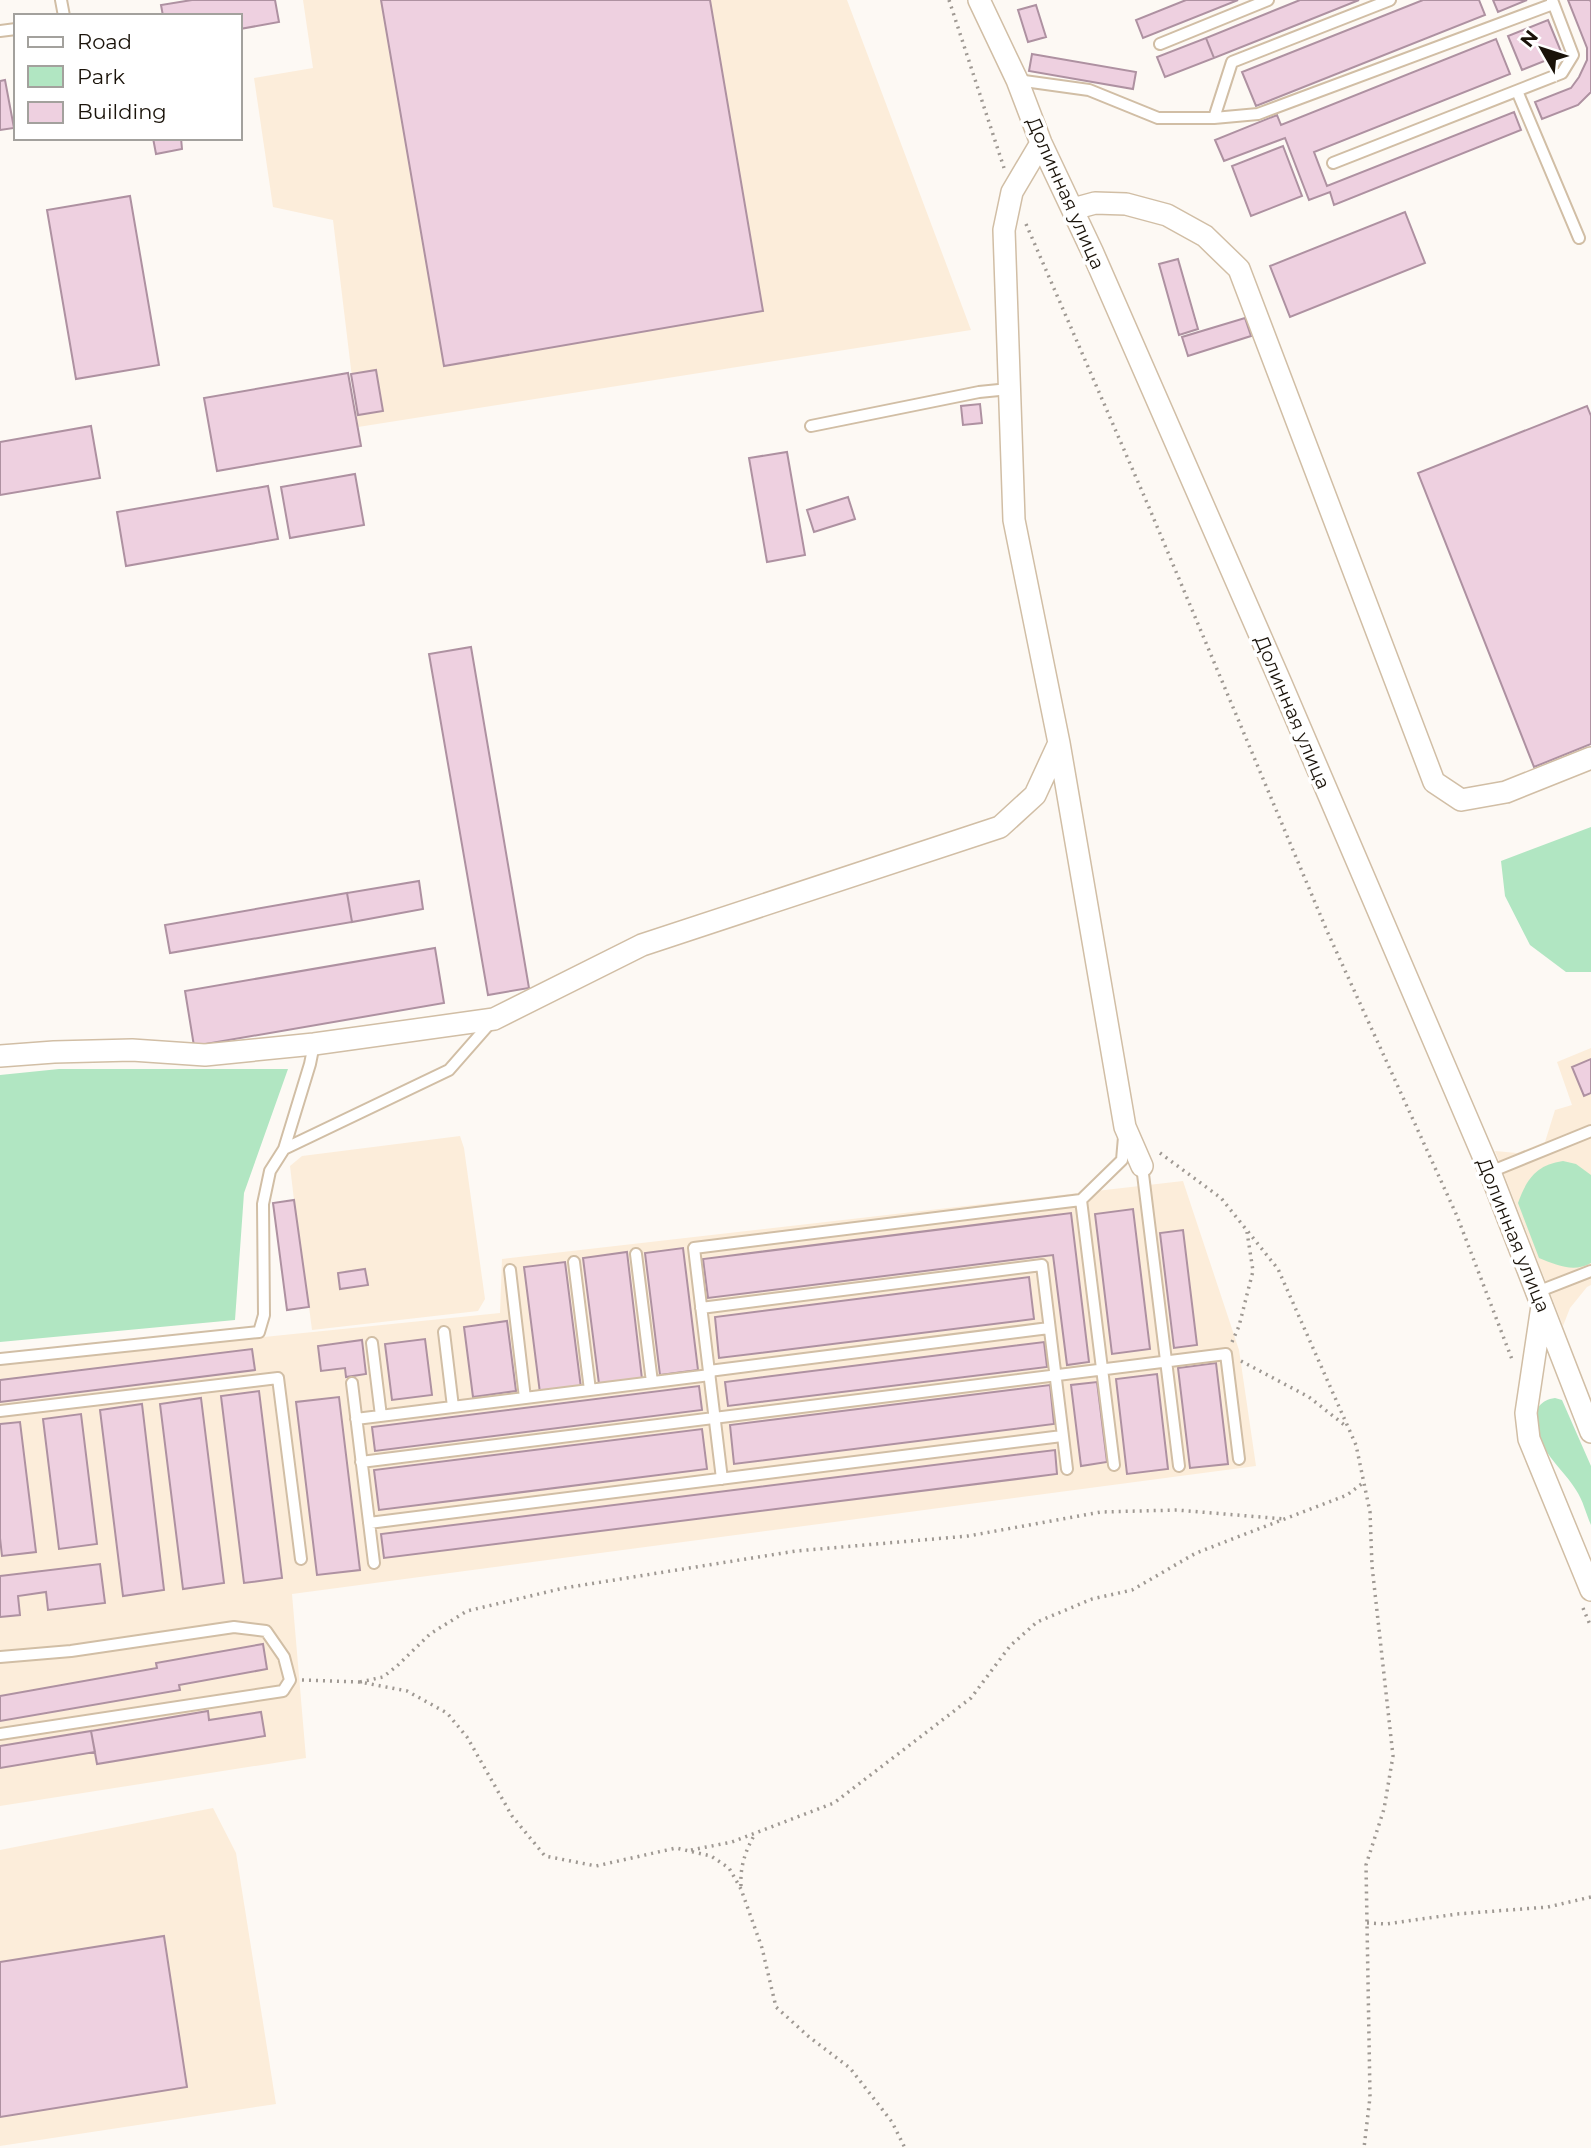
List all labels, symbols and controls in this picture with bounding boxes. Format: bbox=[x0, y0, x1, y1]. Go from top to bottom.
legend bbox=[14, 14, 242, 140]
north arrow bbox=[1507, 14, 1577, 84]
text: N bbox=[1515, 25, 1543, 52]
text: Road bbox=[77, 29, 132, 54]
text: Park bbox=[77, 64, 125, 89]
text: Building bbox=[77, 99, 167, 124]
street label: Долинная улица bbox=[1022, 113, 1109, 273]
street label: Долинная улица bbox=[1250, 632, 1335, 792]
street label: Долинная улица bbox=[1472, 1155, 1555, 1316]

